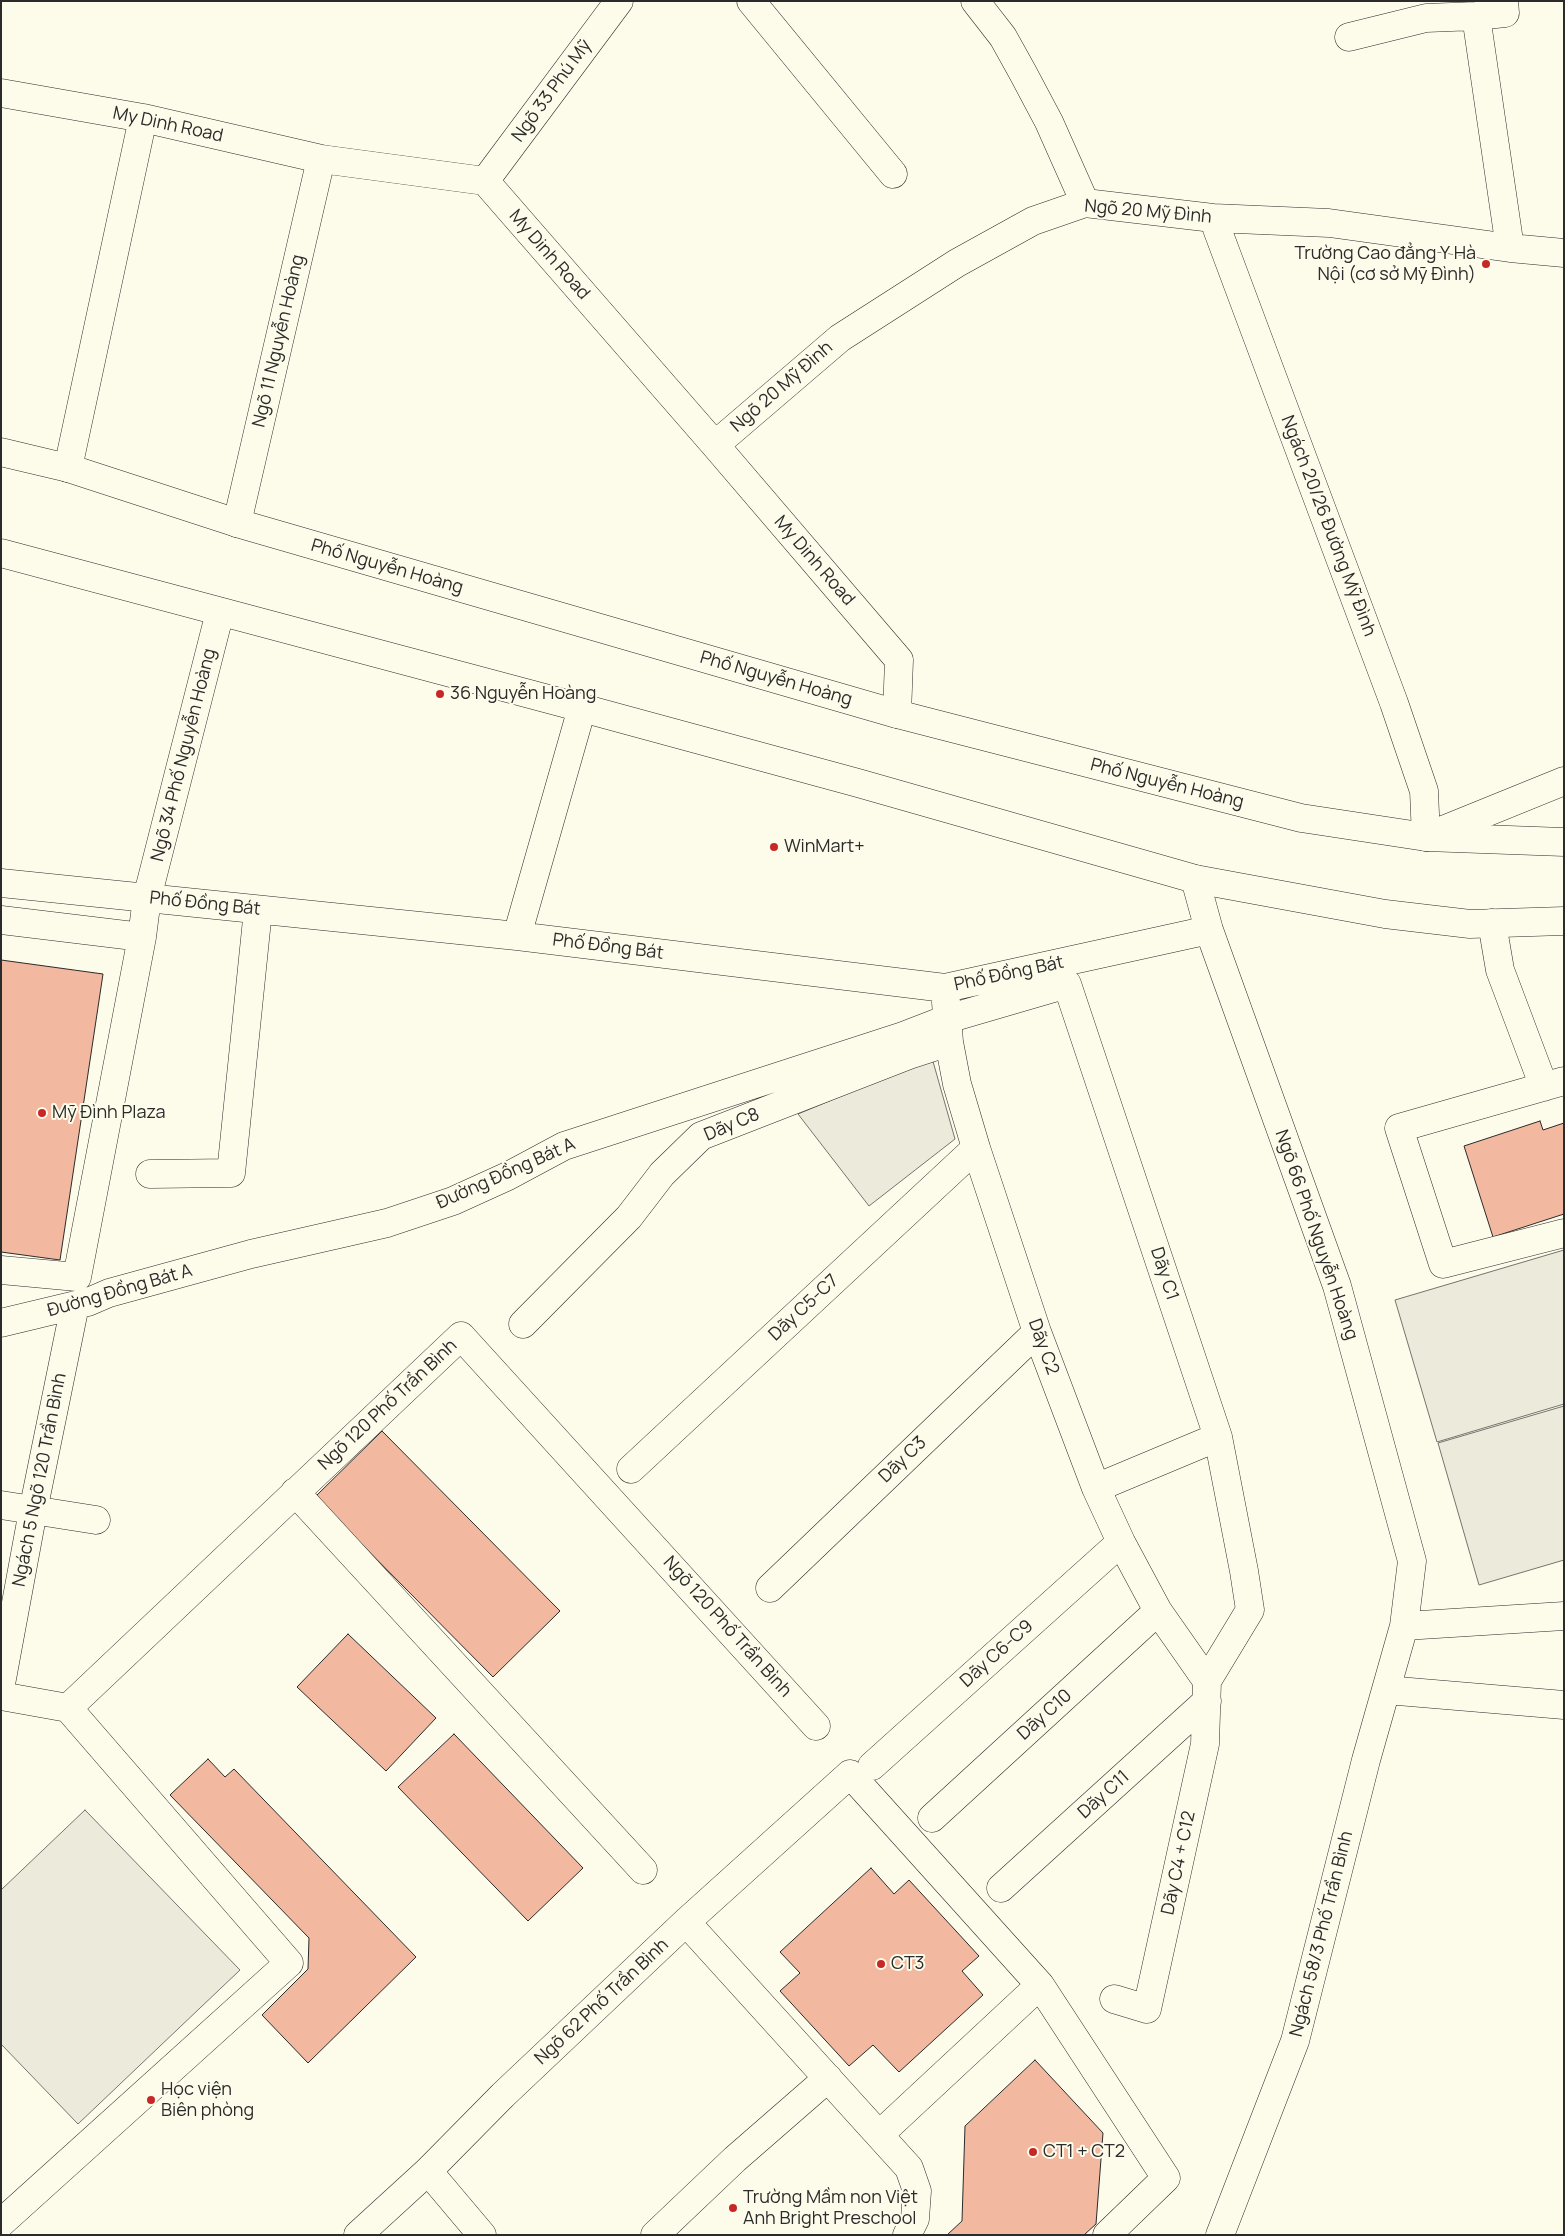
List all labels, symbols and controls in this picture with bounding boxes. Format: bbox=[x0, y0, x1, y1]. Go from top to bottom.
street label: Ngõ 33 Phú Mỹ bbox=[508, 36, 596, 146]
street label: My Dinh Road bbox=[111, 103, 225, 147]
street label: Ngõ 20 Mỹ Đình bbox=[1083, 196, 1213, 228]
street label: My Dinh Road bbox=[504, 206, 594, 304]
place label: Trường Cao đẳng Y Hà Nội (cơ sở Mỹ Đình) bbox=[1294, 243, 1476, 286]
street label: Ngõ 11 Nguyễn Hoàng bbox=[249, 253, 309, 429]
marker: Trường Cao đẳng Y Hà Nội (cơ sở Mỹ Đình) bbox=[1480, 258, 1492, 270]
street label: Ngõ 20 Mỹ Đình bbox=[727, 337, 837, 437]
street label: Ngách 20/26 Đường Mỹ Đình bbox=[1276, 413, 1380, 639]
street label: My Dinh Road bbox=[769, 512, 859, 610]
street label: Phố Nguyễn Hoàng bbox=[308, 535, 466, 599]
street label: Ngõ 34 Phố Nguyễn Hoàng bbox=[147, 646, 221, 864]
street label: Phố Nguyễn Hoàng bbox=[697, 647, 855, 711]
place label: 36 Nguyễn Hoàng bbox=[450, 683, 596, 705]
marker: 36 Nguyễn Hoàng bbox=[434, 688, 446, 700]
street label: Phố Nguyễn Hoàng bbox=[1088, 754, 1246, 814]
place label: WinMart+ bbox=[784, 836, 865, 858]
marker: WinMart+ bbox=[768, 841, 780, 853]
street label: Phố Đồng Bát bbox=[148, 887, 262, 921]
street label: Phố Đồng Bát bbox=[551, 929, 665, 965]
street label: Phố Đồng Bát bbox=[952, 952, 1066, 996]
place label: Mỹ Đình Plaza bbox=[52, 1102, 165, 1124]
street label: Dãy C8 bbox=[701, 1104, 763, 1146]
marker: Mỹ Đình Plaza bbox=[36, 1107, 48, 1119]
street label: Ngõ 66 Phố Nguyễn Hoàng bbox=[1270, 1127, 1362, 1343]
street label: Đường Đồng Bát A bbox=[433, 1134, 579, 1214]
street label: Dãy C1 bbox=[1145, 1245, 1183, 1303]
street label: Đường Đồng Bát A bbox=[45, 1260, 195, 1322]
street label: Dãy C5-C7 bbox=[765, 1270, 843, 1346]
street label: Dãy C2 bbox=[1023, 1316, 1063, 1378]
street label: Ngõ 120 Phố Trần Bình bbox=[314, 1335, 462, 1475]
street label: Ngách 5 Ngõ 120 Trần Bình bbox=[9, 1371, 71, 1589]
street label: Dãy C3 bbox=[875, 1432, 931, 1488]
street label: Ngõ 120 Phố Trần Bình bbox=[658, 1552, 796, 1702]
street label: Dãy C6-C9 bbox=[956, 1616, 1038, 1692]
street label: Dãy C10 bbox=[1013, 1685, 1077, 1745]
street label: Dãy C11 bbox=[1074, 1766, 1134, 1824]
street label: Dãy C4 + C12 bbox=[1157, 1809, 1201, 1917]
street label: Ngách 58/3 Phố Trần Bình bbox=[1286, 1829, 1358, 2039]
street label: Ngõ 62 Phố Trần Bình bbox=[531, 1934, 673, 2070]
place label: CT3 bbox=[891, 1953, 925, 1975]
marker: CT3 bbox=[875, 1958, 887, 1970]
place label: Học viện Biên phòng bbox=[161, 2079, 254, 2122]
marker: Học viện Biên phòng bbox=[145, 2094, 157, 2106]
place label: CT1 + CT2 bbox=[1043, 2141, 1125, 2163]
marker: CT1 + CT2 bbox=[1027, 2146, 1039, 2158]
place label: Trường Mầm non Việt Anh Bright Preschool bbox=[743, 2187, 918, 2230]
marker: Trường Mầm non Việt Anh Bright Preschool bbox=[727, 2202, 739, 2214]

